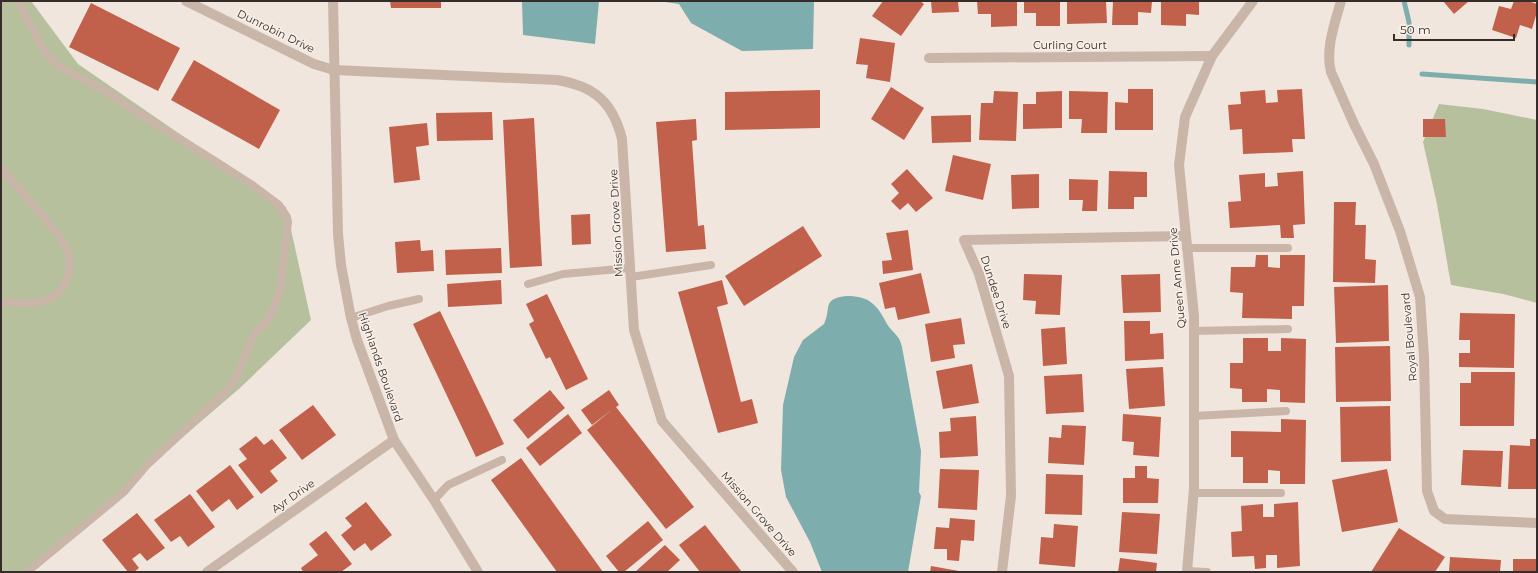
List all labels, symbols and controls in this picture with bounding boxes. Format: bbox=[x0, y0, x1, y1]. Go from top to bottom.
street label: Dunrobin Drive bbox=[235, 6, 317, 56]
scale bar bbox=[1394, 16, 1514, 42]
text: 50 m bbox=[1400, 22, 1431, 37]
street label: Curling Court bbox=[1033, 38, 1108, 52]
street label: Mission Grove Drive bbox=[606, 168, 626, 277]
street label: Queen Anne Drive bbox=[1166, 227, 1188, 329]
street label: Dundee Drive bbox=[978, 254, 1015, 331]
street label: Royal Boulevard bbox=[1398, 292, 1420, 382]
street label: Highlands Boulevard bbox=[356, 310, 406, 424]
street label: Mission Grove Drive bbox=[718, 469, 800, 560]
street label: Ayr Drive bbox=[269, 476, 318, 516]

